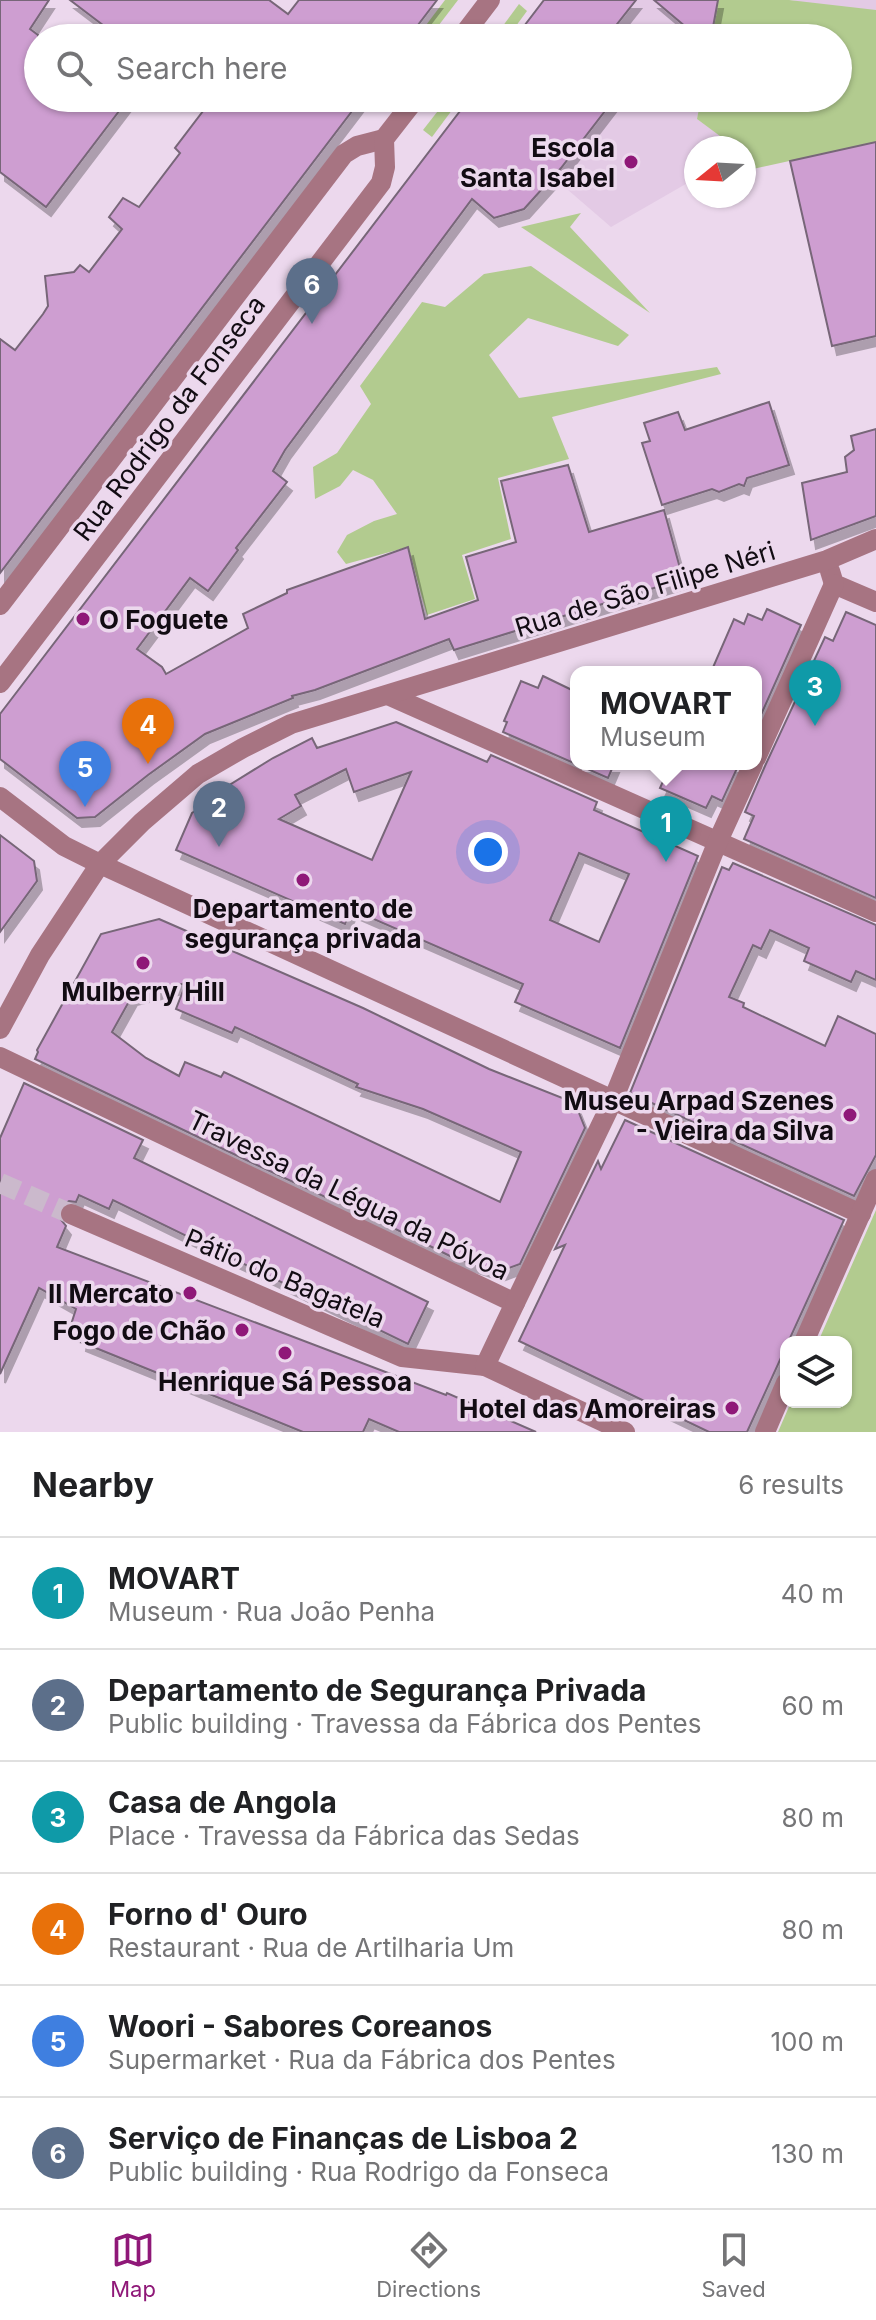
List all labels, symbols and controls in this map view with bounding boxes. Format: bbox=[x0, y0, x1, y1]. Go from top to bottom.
search box bbox=[24, 24, 852, 112]
icon: search bbox=[52, 46, 96, 90]
text: Search here bbox=[116, 50, 288, 86]
place label: Escola Santa Isabel bbox=[460, 132, 615, 193]
north arrow bbox=[684, 136, 756, 208]
marker: Escola Santa Isabel bbox=[622, 153, 640, 171]
pin: 6 bbox=[286, 258, 338, 324]
street label: Rua Rodrigo da Fonseca bbox=[67, 289, 271, 547]
street label: Rua de São Filipe Néri bbox=[511, 535, 779, 643]
place label: O Foguete bbox=[99, 604, 229, 635]
marker: O Foguete bbox=[74, 610, 92, 628]
pin: 3 bbox=[789, 660, 841, 726]
popup bbox=[570, 666, 762, 770]
text: MOVART bbox=[600, 685, 732, 721]
pin: 4 bbox=[122, 698, 174, 764]
text: Museum bbox=[600, 721, 706, 752]
pin: 5 bbox=[59, 741, 111, 807]
pin: 2 bbox=[193, 781, 245, 847]
pin: 1 bbox=[640, 796, 692, 862]
your location bbox=[468, 832, 508, 872]
marker: Departamento de segurança privada bbox=[294, 871, 312, 889]
place label: Departamento de segurança privada bbox=[184, 893, 422, 954]
marker: Mulberry Hill bbox=[134, 954, 152, 972]
place label: Mulberry Hill bbox=[61, 976, 225, 1007]
place label: Museu Arpad Szenes - Vieira da Silva bbox=[564, 1085, 834, 1146]
street label: Travessa da Légua da Póvoa bbox=[184, 1104, 514, 1286]
marker: Museu Arpad Szenes - Vieira da Silva bbox=[841, 1106, 859, 1124]
street label: Pátio do Bagatela bbox=[180, 1222, 390, 1334]
place label: Il Mercato bbox=[48, 1278, 174, 1309]
marker: Il Mercato bbox=[181, 1284, 199, 1302]
place label: Fogo de Chão bbox=[53, 1315, 226, 1346]
marker: Fogo de Chão bbox=[233, 1321, 251, 1339]
map controls bbox=[780, 1336, 852, 1408]
button: layers bbox=[780, 1336, 852, 1408]
marker: Henrique Sá Pessoa bbox=[276, 1344, 294, 1362]
place label: Henrique Sá Pessoa bbox=[158, 1366, 412, 1397]
place label: Hotel das Amoreiras bbox=[459, 1393, 716, 1424]
marker: Hotel das Amoreiras bbox=[723, 1399, 741, 1417]
text: Nearby bbox=[32, 1464, 154, 1505]
text: 6 results bbox=[738, 1469, 844, 1500]
text: MOVART bbox=[108, 1560, 240, 1596]
text: 1 bbox=[52, 1578, 64, 1609]
text: 40 m bbox=[781, 1578, 844, 1609]
text: Museum · Rua João Penha bbox=[108, 1596, 435, 1627]
text: Departamento de Segurança Privada bbox=[108, 1672, 646, 1708]
text: 2 bbox=[50, 1690, 66, 1721]
text: 60 m bbox=[781, 1690, 844, 1721]
text: Public building · Travessa da Fábrica dos Pentes bbox=[108, 1708, 701, 1739]
text: Casa de Angola bbox=[108, 1784, 337, 1820]
text: 3 bbox=[50, 1802, 66, 1833]
text: 80 m bbox=[781, 1802, 844, 1833]
text: Place · Travessa da Fábrica das Sedas bbox=[108, 1820, 580, 1851]
text: Forno d' Ouro bbox=[108, 1896, 308, 1932]
text: 4 bbox=[49, 1914, 67, 1945]
text: 80 m bbox=[781, 1914, 844, 1945]
text: Restaurant · Rua de Artilharia Um bbox=[108, 1932, 514, 1963]
text: Woori - Sabores Coreanos bbox=[108, 2008, 492, 2044]
text: 5 bbox=[50, 2026, 66, 2057]
text: 100 m bbox=[771, 2026, 844, 2057]
text: Supermarket · Rua da Fábrica dos Pentes bbox=[108, 2044, 616, 2075]
text: Serviço de Finanças de Lisboa 2 bbox=[108, 2120, 578, 2156]
text: 6 bbox=[50, 2138, 66, 2169]
text: 130 m bbox=[771, 2138, 844, 2169]
text: Public building · Rua Rodrigo da Fonseca bbox=[108, 2156, 609, 2187]
tab: Map bbox=[110, 2228, 156, 2302]
tab: Directions bbox=[376, 2228, 481, 2302]
tab: Saved bbox=[701, 2228, 766, 2302]

